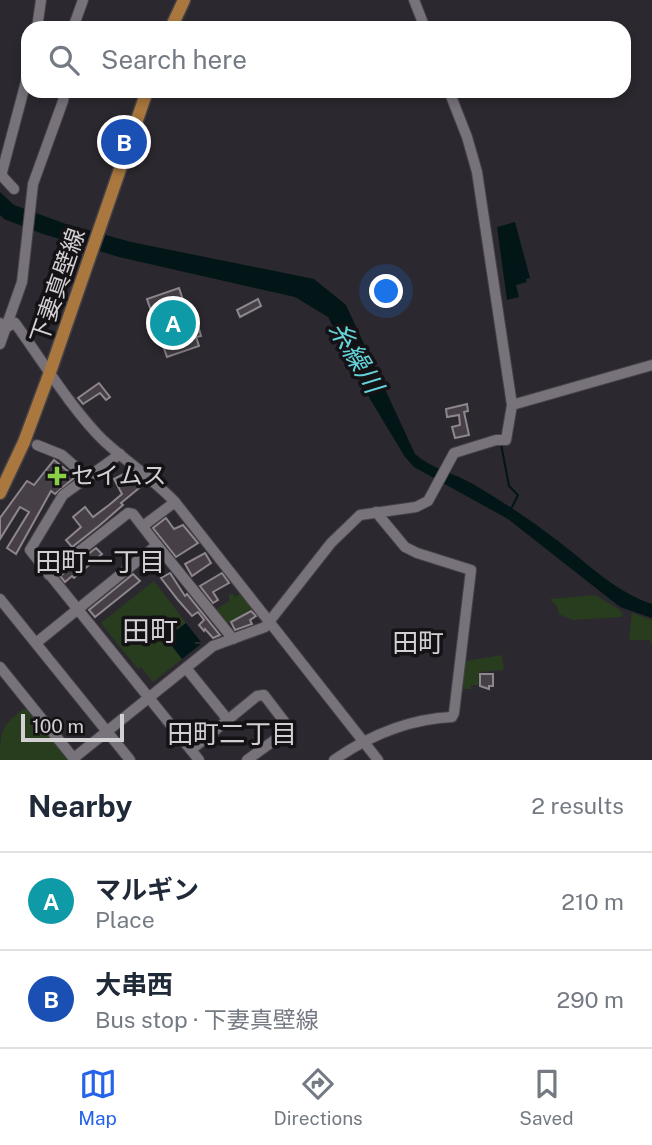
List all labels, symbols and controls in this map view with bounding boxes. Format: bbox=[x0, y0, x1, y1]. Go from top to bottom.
search box bbox=[21, 21, 631, 98]
icon: search bbox=[45, 41, 83, 79]
text: Search here bbox=[101, 44, 247, 75]
pin: B bbox=[101, 116, 147, 168]
street label: 下妻真壁線 bbox=[24, 224, 90, 347]
your location bbox=[369, 274, 403, 308]
pin: A bbox=[150, 297, 196, 349]
water label: 糸繰川 bbox=[323, 315, 391, 401]
place label: セイムス bbox=[71, 461, 167, 489]
marker: セイムス bbox=[49, 468, 65, 484]
district label: 田町一丁目 bbox=[35, 546, 165, 577]
district label: 田町 bbox=[122, 614, 178, 647]
district label: 田町 bbox=[392, 627, 444, 658]
scale bar bbox=[21, 711, 124, 743]
text: 100 m bbox=[32, 715, 84, 737]
district label: 田町二丁目 bbox=[167, 718, 297, 749]
text: Nearby bbox=[28, 788, 132, 824]
text: 2 results bbox=[531, 792, 624, 819]
text: マルギン bbox=[95, 874, 199, 905]
text: A bbox=[43, 888, 59, 915]
text: 210 m bbox=[561, 888, 624, 915]
text: Place bbox=[95, 906, 155, 933]
text: 大串西 bbox=[95, 969, 173, 1000]
text: B bbox=[43, 986, 59, 1013]
text: 290 m bbox=[557, 986, 624, 1013]
text: Bus stop · 下妻真壁線 bbox=[95, 1006, 319, 1033]
tab: Map bbox=[78, 1065, 117, 1129]
tab: Directions bbox=[273, 1065, 363, 1129]
tab: Saved bbox=[519, 1065, 574, 1129]

